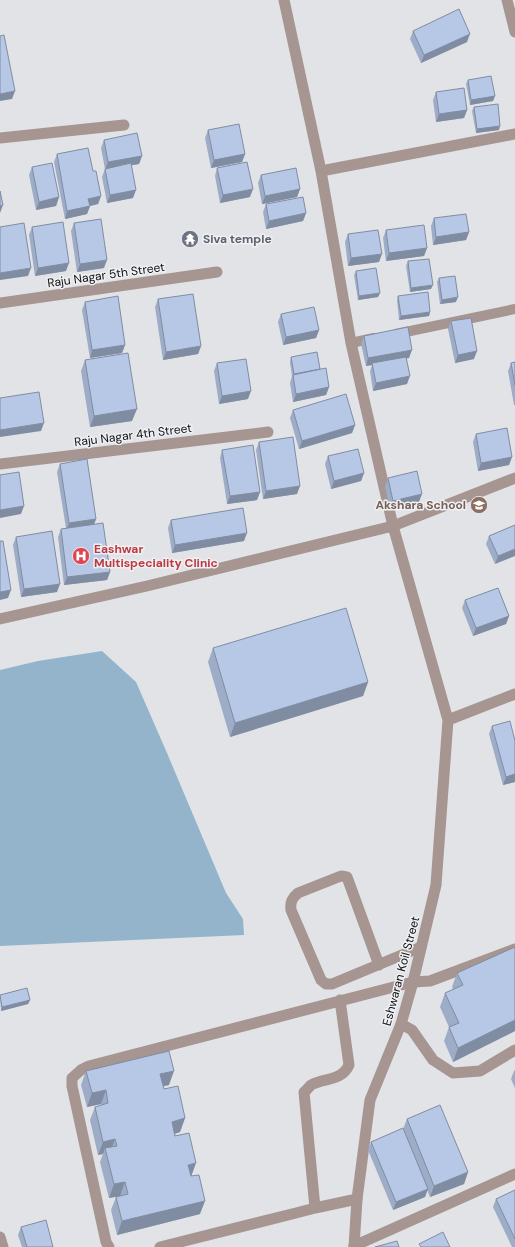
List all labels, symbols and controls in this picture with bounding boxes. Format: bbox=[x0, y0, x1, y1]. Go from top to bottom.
temple icon: Siva temple bbox=[180, 229, 200, 249]
place label: Siva temple bbox=[203, 231, 272, 247]
street label: Raju Nagar 5th Street bbox=[46, 259, 166, 291]
street label: Raju Nagar 4th Street bbox=[73, 420, 193, 450]
school or university icon: Akshara School bbox=[469, 495, 489, 515]
place label: Akshara School bbox=[375, 497, 466, 513]
place label: Eashwar Multispeciality Clinic bbox=[94, 541, 218, 571]
hospital icon: Eashwar Multispeciality Clinic bbox=[71, 546, 91, 566]
street label: Eshwaran Koil Street bbox=[379, 914, 423, 1028]

